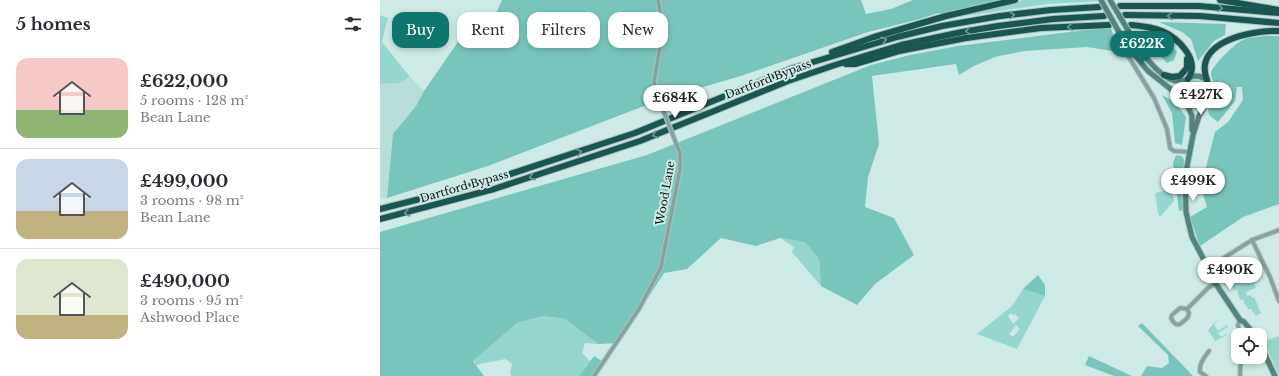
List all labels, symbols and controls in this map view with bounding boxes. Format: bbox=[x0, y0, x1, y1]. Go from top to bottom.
one-way arrow bbox=[1217, 3, 1223, 12]
one-way arrow bbox=[1009, 11, 1015, 20]
one-way arrow bbox=[1167, 11, 1173, 20]
chip: Buy bbox=[392, 12, 449, 48]
chip: Rent bbox=[457, 12, 519, 48]
chip: Filters bbox=[527, 12, 600, 48]
chip: New bbox=[608, 12, 668, 48]
icon: filters bbox=[342, 13, 364, 35]
text: 5 homes bbox=[16, 14, 91, 35]
one-way arrow bbox=[1067, 22, 1073, 31]
one-way arrow bbox=[965, 26, 971, 35]
pin: £622K bbox=[1114, 31, 1170, 65]
text: £622K bbox=[1119, 35, 1165, 52]
one-way arrow bbox=[881, 37, 888, 45]
street label: Dartford Bypass bbox=[723, 56, 813, 102]
text: £622,000 bbox=[140, 71, 228, 92]
icon: home bbox=[48, 74, 96, 122]
pin: £427K bbox=[1173, 82, 1229, 116]
pin: £684K bbox=[647, 85, 703, 119]
text: £427K bbox=[1179, 86, 1223, 103]
text: £684K bbox=[652, 89, 698, 106]
text: 5 rooms · 128 m² bbox=[140, 92, 248, 109]
text: Bean Lane bbox=[140, 109, 210, 126]
one-way arrow bbox=[652, 131, 659, 139]
one-way arrow bbox=[575, 148, 582, 157]
street label: Wood Lane bbox=[652, 160, 678, 227]
street label: Dartford Bypass bbox=[418, 167, 510, 205]
pin: £499K bbox=[1165, 168, 1221, 202]
text: £499,000 bbox=[140, 171, 228, 192]
one-way arrow bbox=[529, 172, 536, 180]
text: £499K bbox=[1170, 172, 1216, 189]
icon: home bbox=[48, 175, 96, 223]
text: 3 rooms · 98 m² bbox=[140, 192, 243, 209]
one-way arrow bbox=[404, 208, 411, 217]
text: Bean Lane bbox=[140, 209, 210, 226]
pin: £490K bbox=[1202, 257, 1258, 291]
text: £490K bbox=[1206, 261, 1254, 278]
text: £490,000 bbox=[140, 271, 230, 292]
icon: home bbox=[48, 275, 96, 323]
text: 3 rooms · 95 m² bbox=[140, 292, 243, 309]
text: Ashwood Place bbox=[140, 309, 240, 326]
map controls bbox=[1231, 328, 1267, 364]
button: locate bbox=[1231, 328, 1267, 364]

